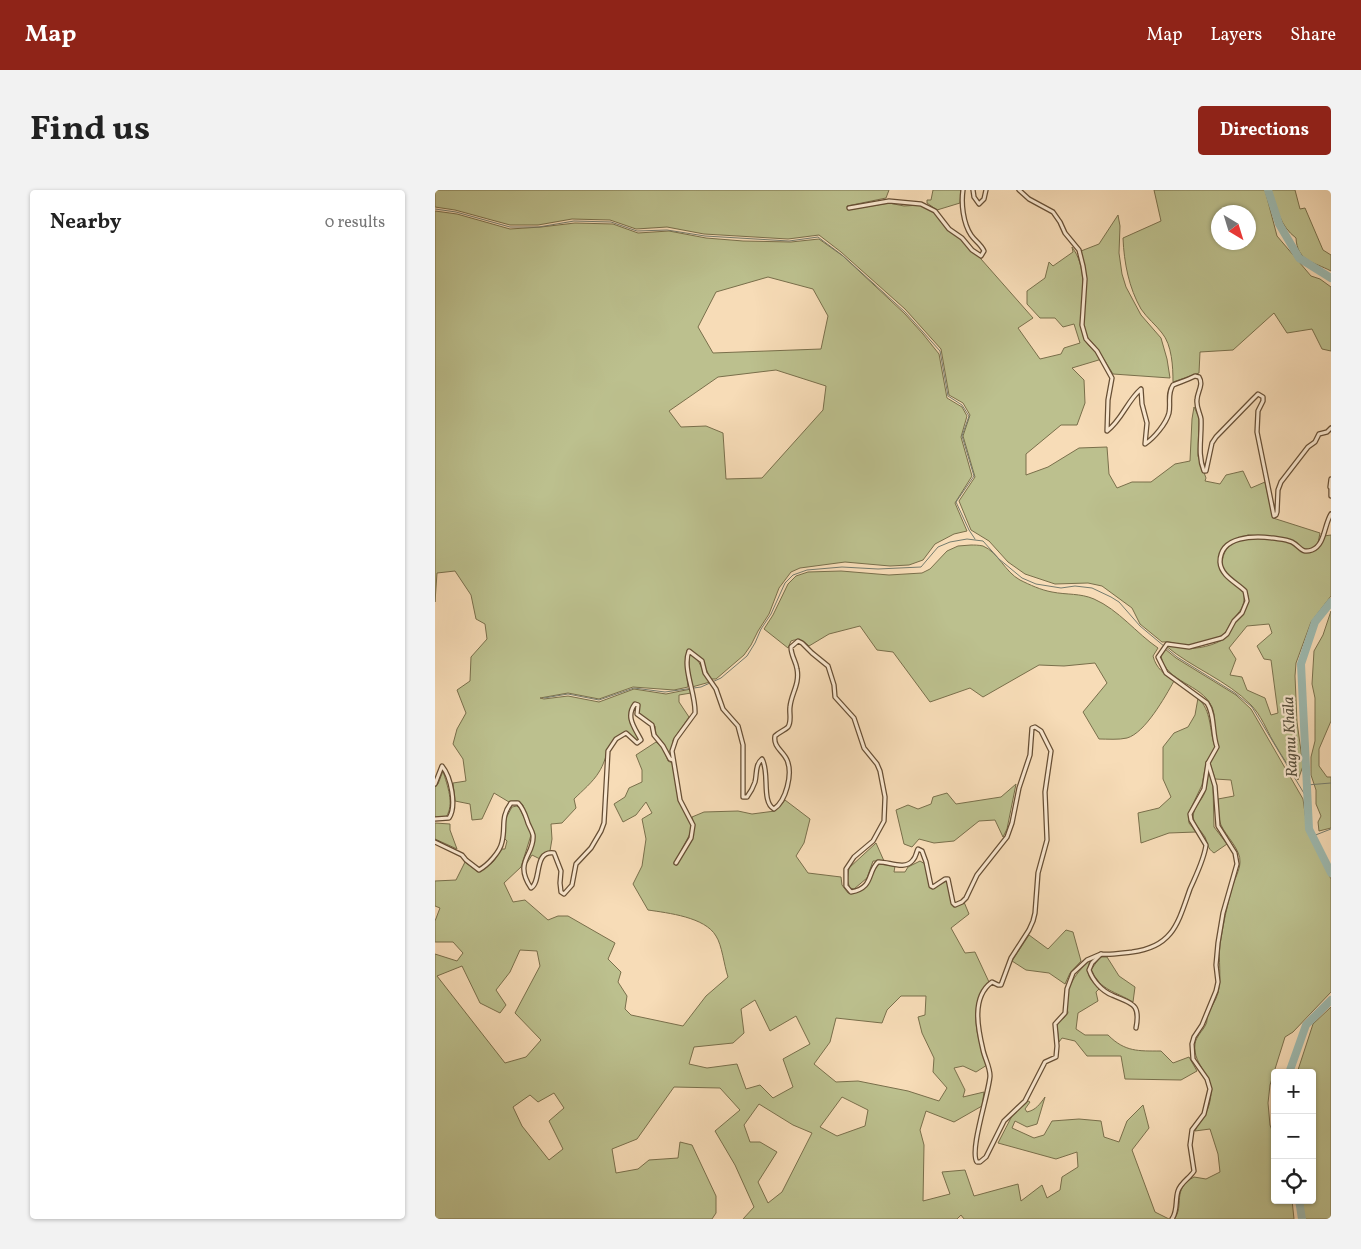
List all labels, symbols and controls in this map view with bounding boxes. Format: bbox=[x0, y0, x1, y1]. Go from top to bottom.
text: Map bbox=[25, 18, 76, 52]
text: Map bbox=[1146, 23, 1182, 48]
text: Layers bbox=[1210, 23, 1262, 48]
text: Share bbox=[1290, 23, 1336, 48]
text: Find us bbox=[30, 106, 150, 154]
button: Directions bbox=[1198, 106, 1331, 155]
north arrow bbox=[1211, 205, 1256, 250]
text: Nearby bbox=[50, 208, 121, 237]
text: 0 results bbox=[325, 212, 385, 234]
water label: Ragnu Khāla bbox=[1278, 695, 1304, 778]
map controls bbox=[1271, 1069, 1316, 1204]
button: + bbox=[1271, 1069, 1316, 1114]
button: − bbox=[1271, 1114, 1316, 1159]
button: locate bbox=[1271, 1159, 1316, 1204]

